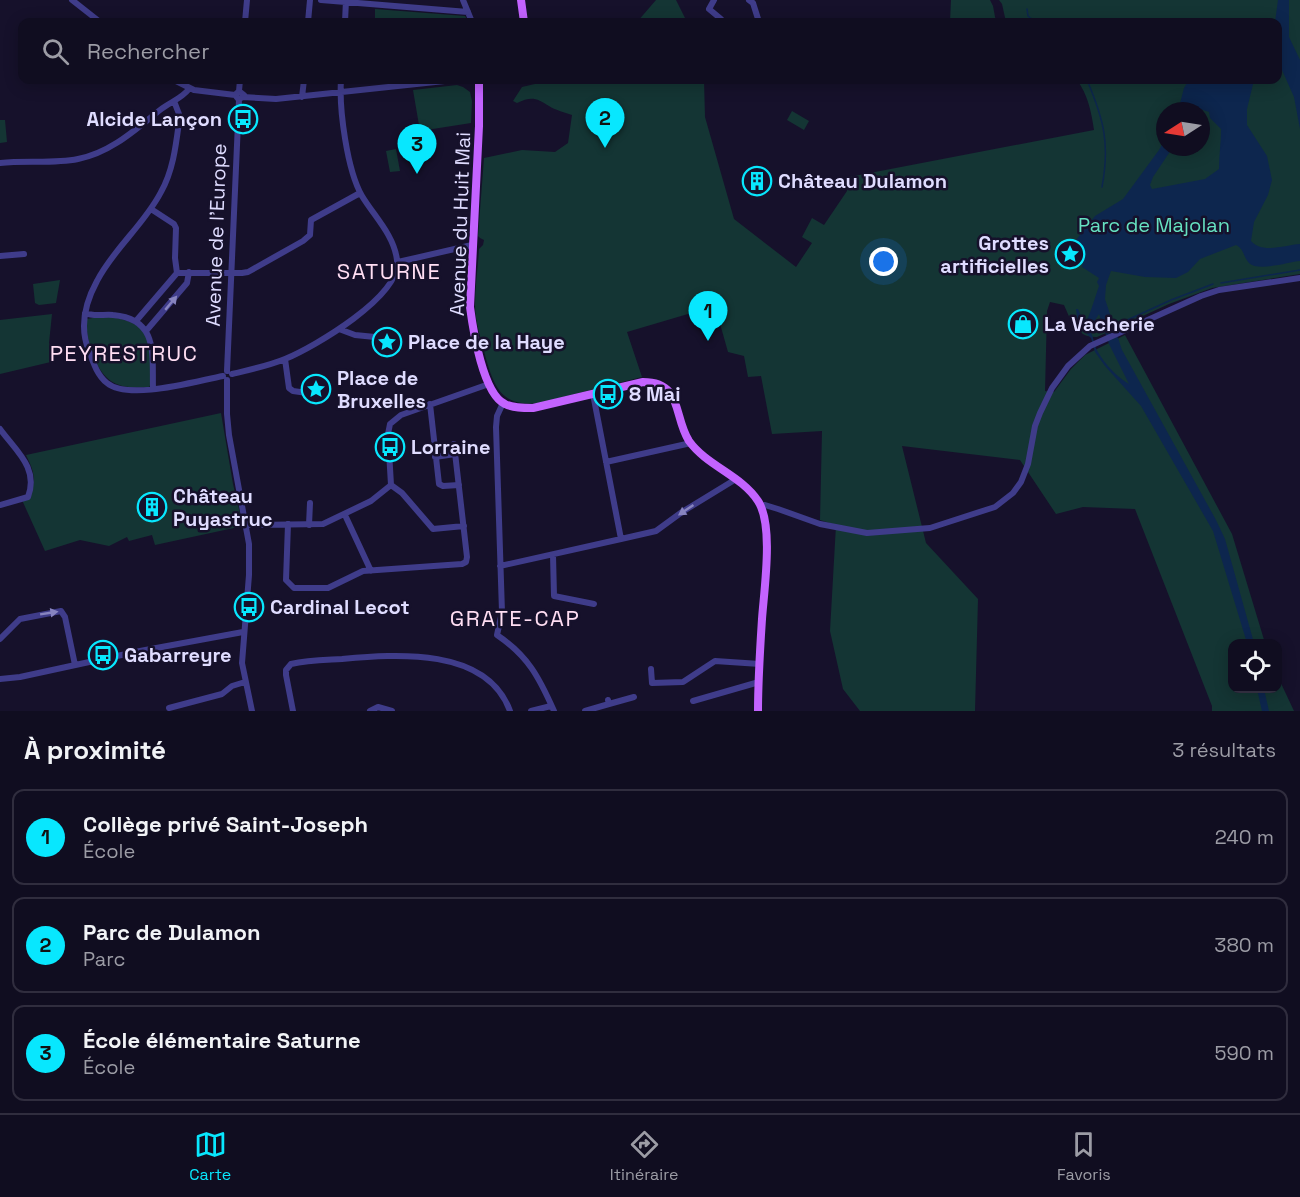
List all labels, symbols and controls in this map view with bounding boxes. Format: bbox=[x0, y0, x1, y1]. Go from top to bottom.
search box bbox=[18, 18, 1282, 84]
icon: search bbox=[39, 35, 72, 68]
text: Rechercher bbox=[87, 37, 209, 65]
pin: 2 bbox=[586, 98, 624, 148]
north arrow bbox=[1156, 102, 1210, 156]
bus stop icon: Alcide Lançon bbox=[227, 103, 259, 135]
place label: Alcide Lançon bbox=[87, 106, 222, 132]
pin: 3 bbox=[398, 124, 436, 174]
street label: Avenue du Huit Mai bbox=[444, 131, 476, 317]
street label: Avenue de l'Europe bbox=[200, 143, 232, 327]
building icon: Château Dulamon bbox=[741, 165, 773, 197]
place label: Château Dulamon bbox=[778, 168, 947, 194]
park label: Parc de Majolan bbox=[1078, 212, 1230, 238]
place label: Grottes artificielles bbox=[940, 230, 1049, 279]
place icon: Grottes artificielles bbox=[1054, 238, 1086, 270]
your location bbox=[869, 247, 898, 276]
district label: SATURNE bbox=[337, 257, 441, 285]
pin: 1 bbox=[688, 292, 728, 341]
one-way arrow bbox=[164, 295, 177, 311]
shop icon: La Vacherie bbox=[1007, 308, 1039, 340]
place label: La Vacherie bbox=[1044, 311, 1155, 337]
place icon: Place de la Haye bbox=[371, 326, 403, 358]
place label: Place de la Haye bbox=[408, 329, 565, 355]
district label: PEYRESTRUC bbox=[50, 339, 198, 367]
place label: Place de Bruxelles bbox=[337, 365, 426, 414]
place icon: Place de Bruxelles bbox=[300, 373, 332, 405]
bus stop icon: 8 Mai bbox=[592, 378, 624, 410]
place label: 8 Mai bbox=[629, 381, 681, 407]
bus stop icon: Lorraine bbox=[374, 431, 406, 463]
place label: Lorraine bbox=[411, 434, 490, 460]
place label: Château Puyastruc bbox=[173, 483, 273, 532]
building icon: Château Puyastruc bbox=[136, 491, 168, 523]
one-way arrow bbox=[678, 504, 694, 515]
bus stop icon: Cardinal Lecot bbox=[233, 591, 265, 623]
place label: Cardinal Lecot bbox=[270, 594, 410, 620]
district label: GRATE-CAP bbox=[450, 604, 580, 632]
one-way arrow bbox=[40, 608, 59, 617]
bus stop icon: Gabarreyre bbox=[87, 639, 119, 671]
map controls bbox=[1228, 639, 1282, 693]
button: locate bbox=[1228, 639, 1282, 693]
place label: Gabarreyre bbox=[124, 642, 232, 668]
text: À proximité bbox=[24, 733, 166, 767]
text: 3 résultats bbox=[1172, 737, 1276, 763]
text: Collège privé Saint-Joseph bbox=[83, 810, 368, 838]
text: 1 bbox=[41, 824, 50, 850]
text: 240 m bbox=[1215, 824, 1274, 850]
text: École bbox=[83, 838, 135, 864]
text: Parc de Dulamon bbox=[83, 918, 260, 946]
text: 2 bbox=[40, 932, 51, 958]
text: 380 m bbox=[1214, 932, 1274, 958]
text: Parc bbox=[83, 946, 125, 972]
text: École élémentaire Saturne bbox=[83, 1026, 361, 1054]
text: 3 bbox=[39, 1040, 52, 1066]
text: 590 m bbox=[1215, 1040, 1274, 1066]
text: École bbox=[83, 1054, 135, 1080]
tab: Carte bbox=[189, 1128, 231, 1185]
tab: Itinéraire bbox=[610, 1128, 678, 1185]
tab: Favoris bbox=[1057, 1128, 1111, 1185]

